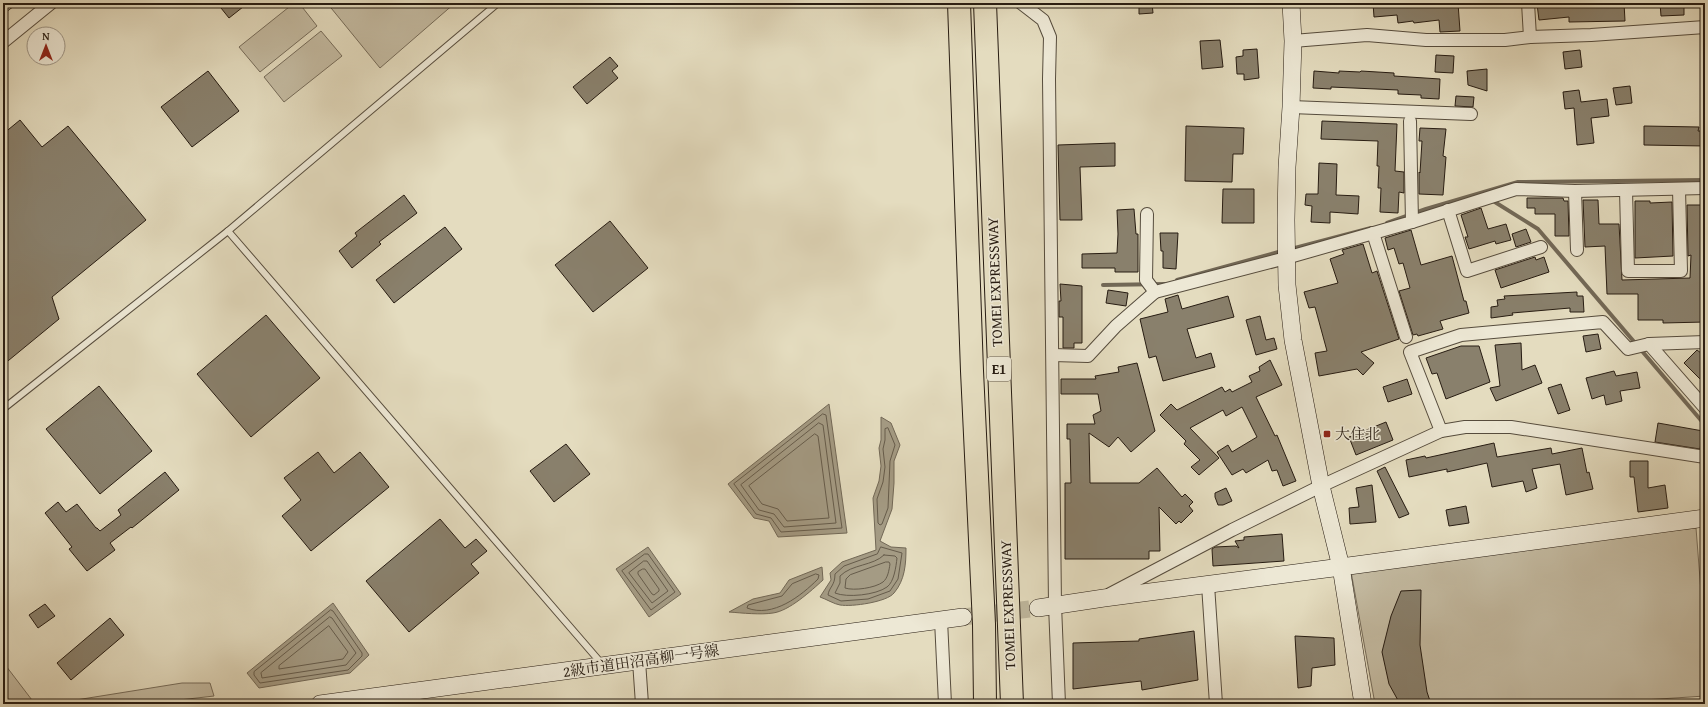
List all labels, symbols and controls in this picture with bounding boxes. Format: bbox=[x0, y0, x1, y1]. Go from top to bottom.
north arrow bbox=[26, 26, 66, 66]
text: N bbox=[42, 28, 50, 44]
street label: TOMEI EXPRESSWAY bbox=[982, 217, 1007, 347]
road number: E1 bbox=[987, 357, 1011, 381]
place label: 大住北 bbox=[1335, 423, 1380, 444]
marker: 大住北 bbox=[1322, 429, 1332, 439]
street label: TOMEI EXPRESSWAY bbox=[995, 540, 1020, 670]
street label: 2級市道田沼高柳一号線 bbox=[562, 639, 720, 682]

